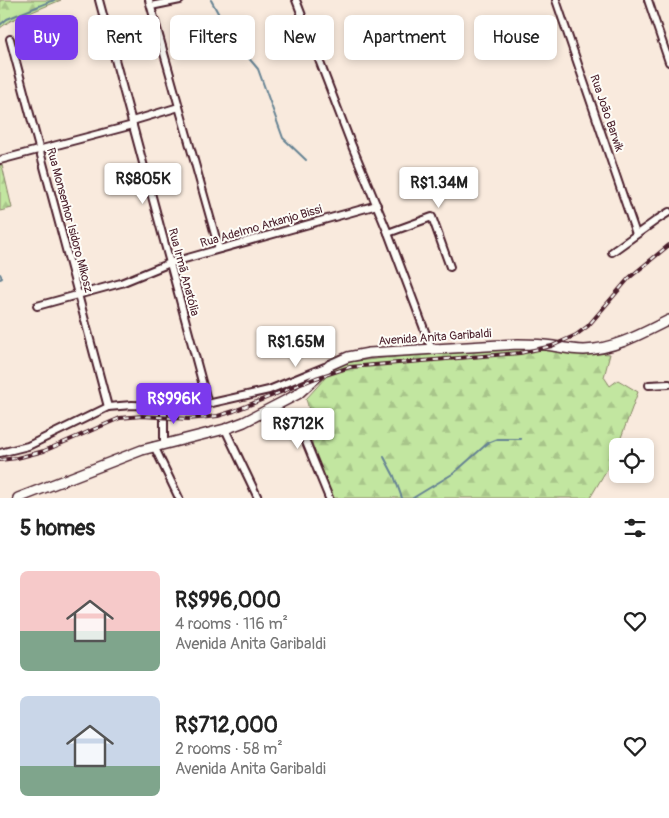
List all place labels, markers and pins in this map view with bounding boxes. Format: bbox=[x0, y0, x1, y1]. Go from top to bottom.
pin: R$805K bbox=[102, 162, 184, 205]
pin: R$1.34M bbox=[393, 166, 485, 209]
pin: R$1.65M bbox=[250, 326, 342, 368]
pin: R$996K bbox=[133, 382, 215, 425]
pin: R$712K bbox=[257, 408, 339, 450]

